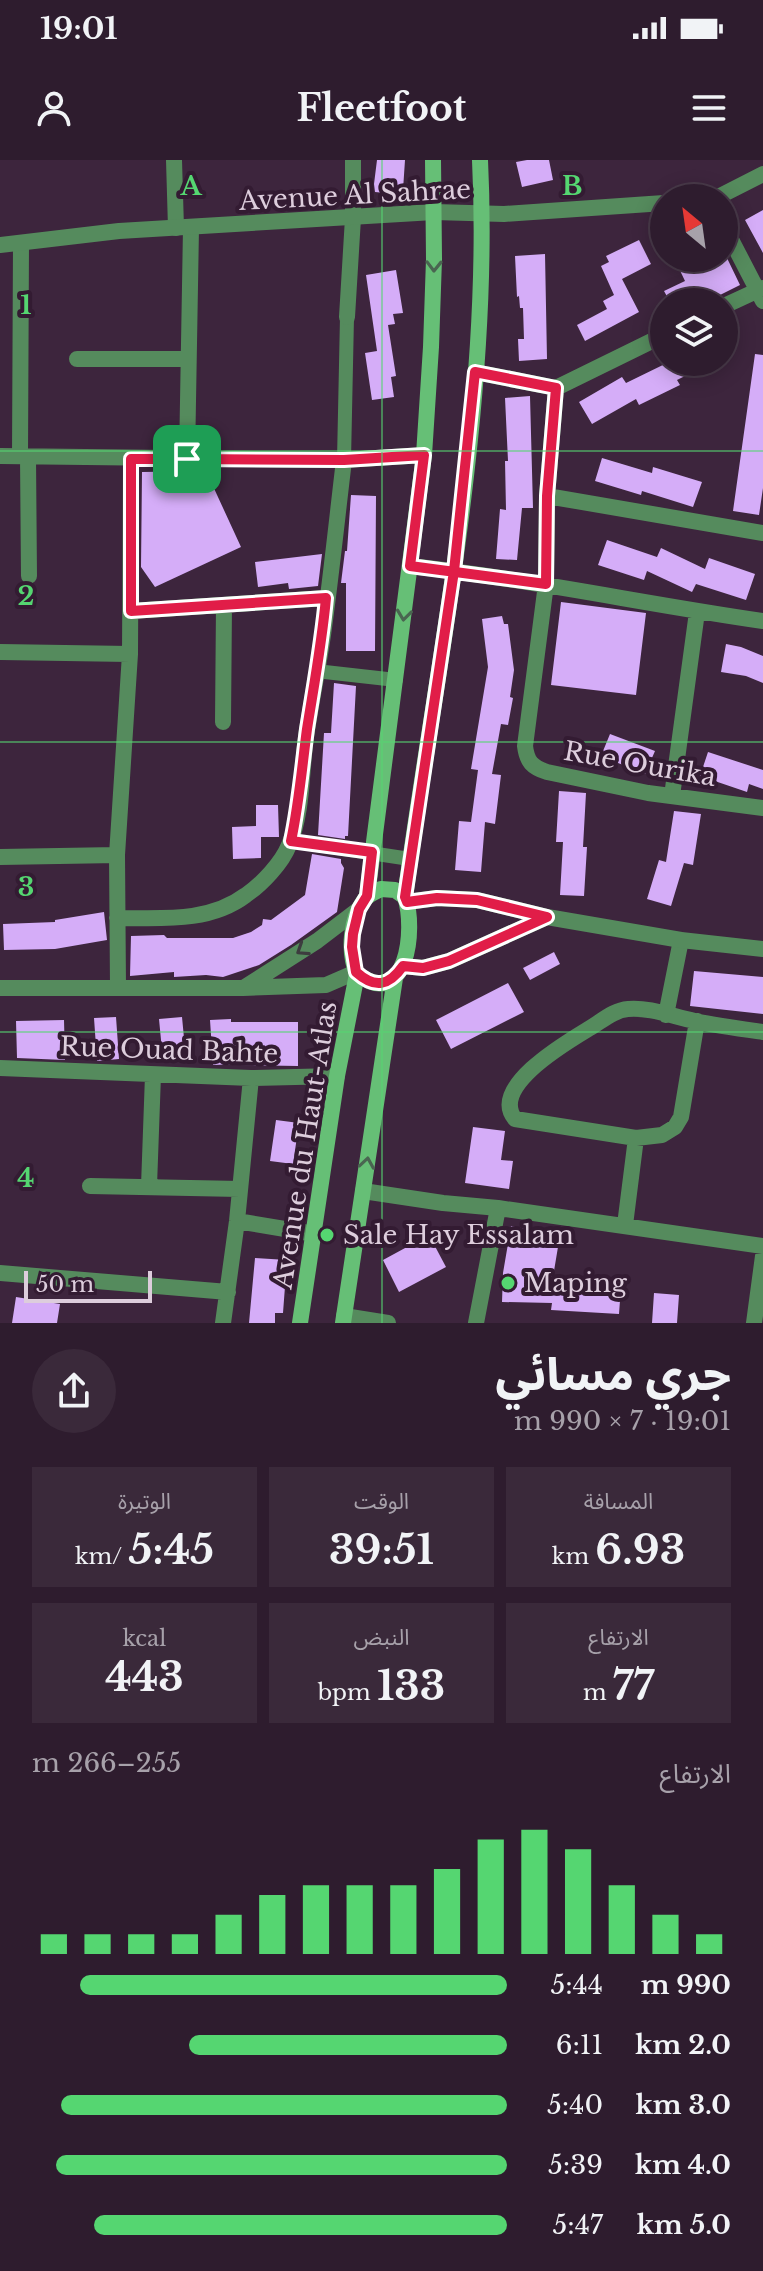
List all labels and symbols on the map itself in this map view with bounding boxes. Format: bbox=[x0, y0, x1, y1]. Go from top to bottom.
text: A bbox=[179, 170, 202, 202]
text: B bbox=[562, 170, 582, 202]
street label: Avenue Al Sahrae bbox=[237, 173, 472, 217]
north arrow bbox=[650, 184, 738, 272]
one-way arrow bbox=[425, 260, 442, 273]
text: 1 bbox=[20, 289, 32, 321]
pin bbox=[153, 425, 221, 493]
text: 2 bbox=[18, 580, 34, 612]
one-way arrow bbox=[396, 608, 413, 622]
street label: Rue Ourika bbox=[561, 735, 719, 793]
text: 3 bbox=[18, 871, 34, 903]
one-way arrow bbox=[296, 941, 311, 956]
street label: Avenue du Haut-Atlas bbox=[266, 999, 344, 1292]
street label: Rue Ouad Bahte bbox=[59, 1030, 279, 1070]
one-way arrow bbox=[358, 1156, 375, 1170]
text: 4 bbox=[17, 1162, 35, 1194]
place label: Sale Hay Essalam bbox=[343, 1219, 574, 1251]
marker: Sale Hay Essalam bbox=[318, 1226, 336, 1244]
scale bar bbox=[24, 1267, 152, 1303]
place label: Maping bbox=[524, 1267, 627, 1299]
marker: Maping bbox=[499, 1274, 517, 1292]

